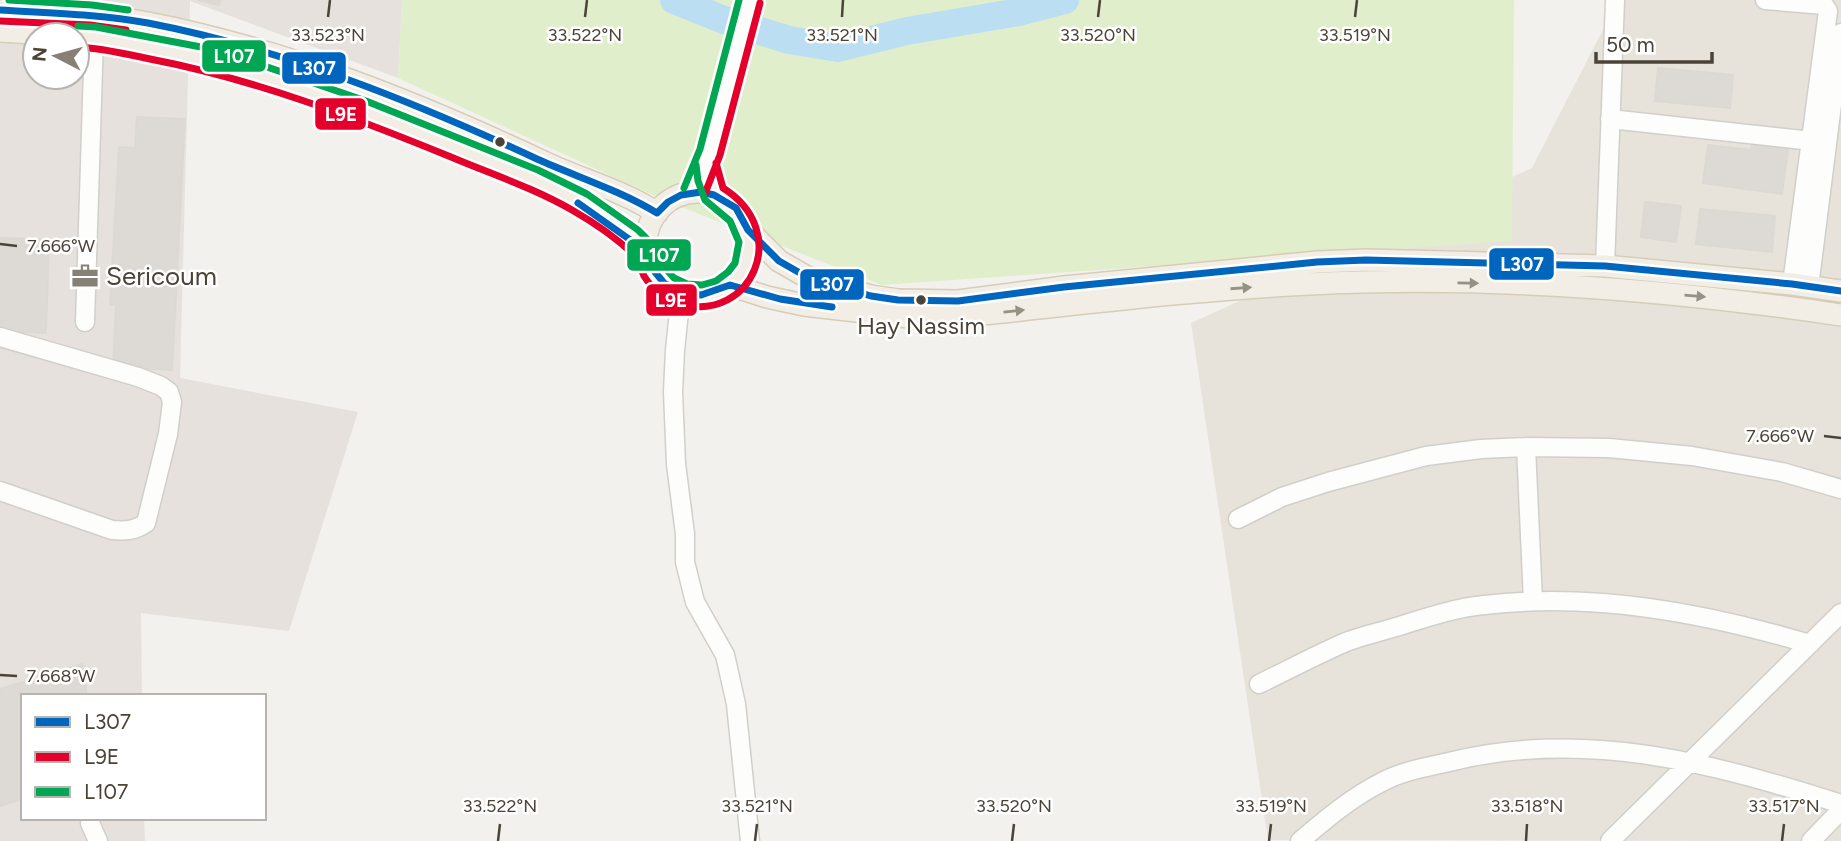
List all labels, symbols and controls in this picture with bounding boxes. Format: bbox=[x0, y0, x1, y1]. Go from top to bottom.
north arrow bbox=[21, 21, 91, 91]
scale bar bbox=[1596, 21, 1712, 65]
text: 33.523°N bbox=[291, 24, 365, 46]
text: 33.522°N bbox=[548, 24, 622, 46]
text: 33.521°N bbox=[806, 24, 878, 46]
text: 33.520°N bbox=[1060, 24, 1136, 46]
text: 33.519°N bbox=[1319, 24, 1391, 46]
text: 50 m bbox=[1606, 32, 1655, 57]
line badge: L107 bbox=[201, 39, 267, 73]
text: L107 bbox=[213, 45, 255, 68]
text: N bbox=[27, 46, 52, 63]
line badge: L307 bbox=[281, 51, 347, 85]
text: L307 bbox=[292, 57, 336, 80]
line badge: L9E bbox=[314, 97, 367, 131]
text: L9E bbox=[325, 103, 357, 126]
unlabelled marker bbox=[493, 135, 507, 149]
text: 7.666°W bbox=[27, 235, 96, 257]
line badge: L107 bbox=[626, 238, 692, 272]
text: L107 bbox=[638, 244, 680, 267]
line badge: L307 bbox=[1488, 247, 1555, 281]
text: L307 bbox=[1500, 253, 1544, 276]
place label: Sericoum bbox=[106, 260, 217, 292]
office icon: Sericoum bbox=[70, 261, 100, 291]
line badge: L307 bbox=[799, 268, 865, 301]
text: L307 bbox=[810, 273, 854, 296]
one-way arrow bbox=[1457, 277, 1479, 288]
one-way arrow bbox=[1230, 282, 1252, 293]
line badge: L9E bbox=[645, 283, 698, 317]
text: L9E bbox=[655, 289, 687, 312]
one-way arrow bbox=[1684, 291, 1706, 302]
marker: Hay Nassim bbox=[914, 293, 928, 307]
one-way arrow bbox=[1004, 305, 1026, 316]
place label: Hay Nassim bbox=[857, 311, 985, 340]
text: 7.666°W bbox=[1746, 425, 1815, 447]
text: 7.668°W bbox=[27, 665, 96, 687]
legend bbox=[21, 694, 266, 820]
text: L307 bbox=[84, 709, 131, 734]
text: L9E bbox=[84, 744, 119, 769]
text: L107 bbox=[84, 779, 128, 804]
text: 33.522°N bbox=[463, 795, 537, 817]
text: 33.521°N bbox=[721, 795, 793, 817]
text: 33.520°N bbox=[976, 795, 1052, 817]
text: 33.519°N bbox=[1235, 795, 1307, 817]
text: 33.518°N bbox=[1491, 795, 1563, 817]
text: 33.517°N bbox=[1748, 795, 1820, 817]

